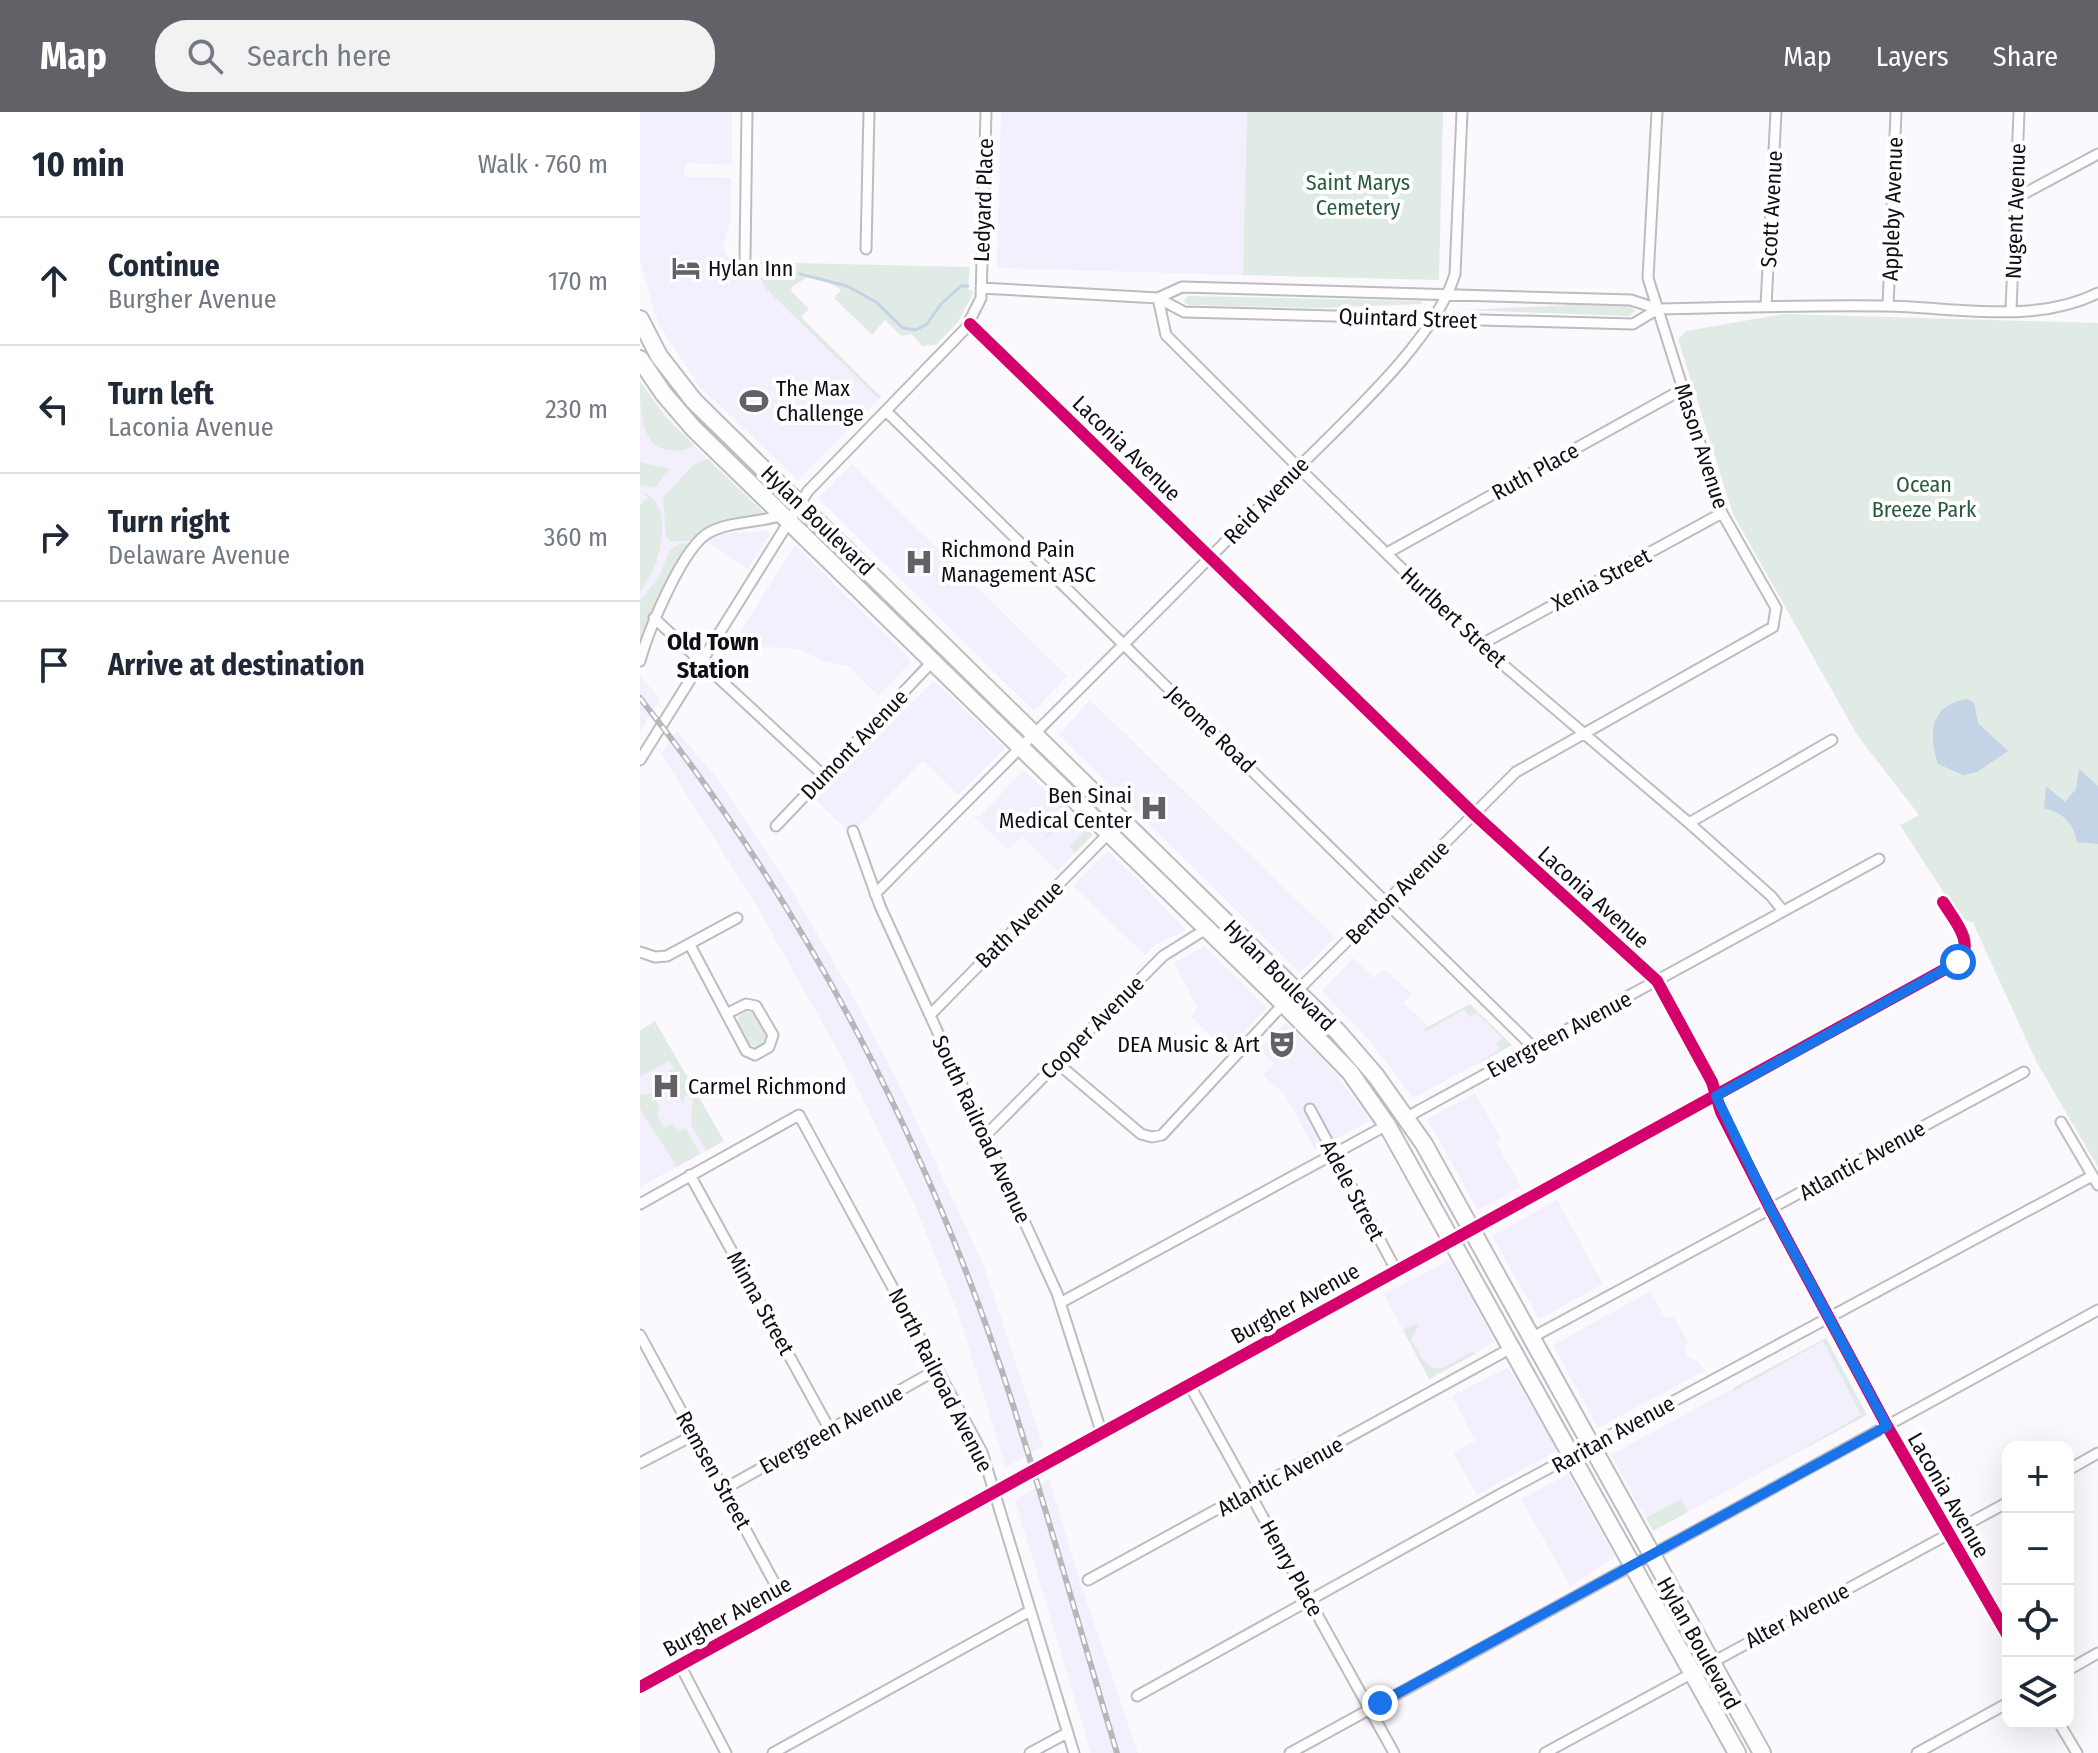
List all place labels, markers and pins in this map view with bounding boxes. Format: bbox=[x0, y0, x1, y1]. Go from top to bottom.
hotel icon: Hylan Inn bbox=[671, 253, 701, 283]
place label: Hylan Inn bbox=[708, 255, 793, 282]
place label: The Max Challenge bbox=[776, 375, 864, 427]
sports icon: The Max Challenge bbox=[739, 386, 769, 416]
place label: Richmond Pain Management ASC bbox=[941, 536, 1096, 588]
hospital icon: Richmond Pain Management ASC bbox=[904, 547, 934, 577]
place label: Ben Sinai Medical Center bbox=[999, 782, 1132, 834]
hospital icon: Ben Sinai Medical Center bbox=[1139, 793, 1169, 823]
theatre icon: DEA Music & Art bbox=[1267, 1029, 1297, 1059]
place label: DEA Music & Art bbox=[1117, 1031, 1261, 1058]
hospital icon: Carmel Richmond bbox=[651, 1071, 681, 1101]
place label: Carmel Richmond bbox=[688, 1073, 847, 1100]

